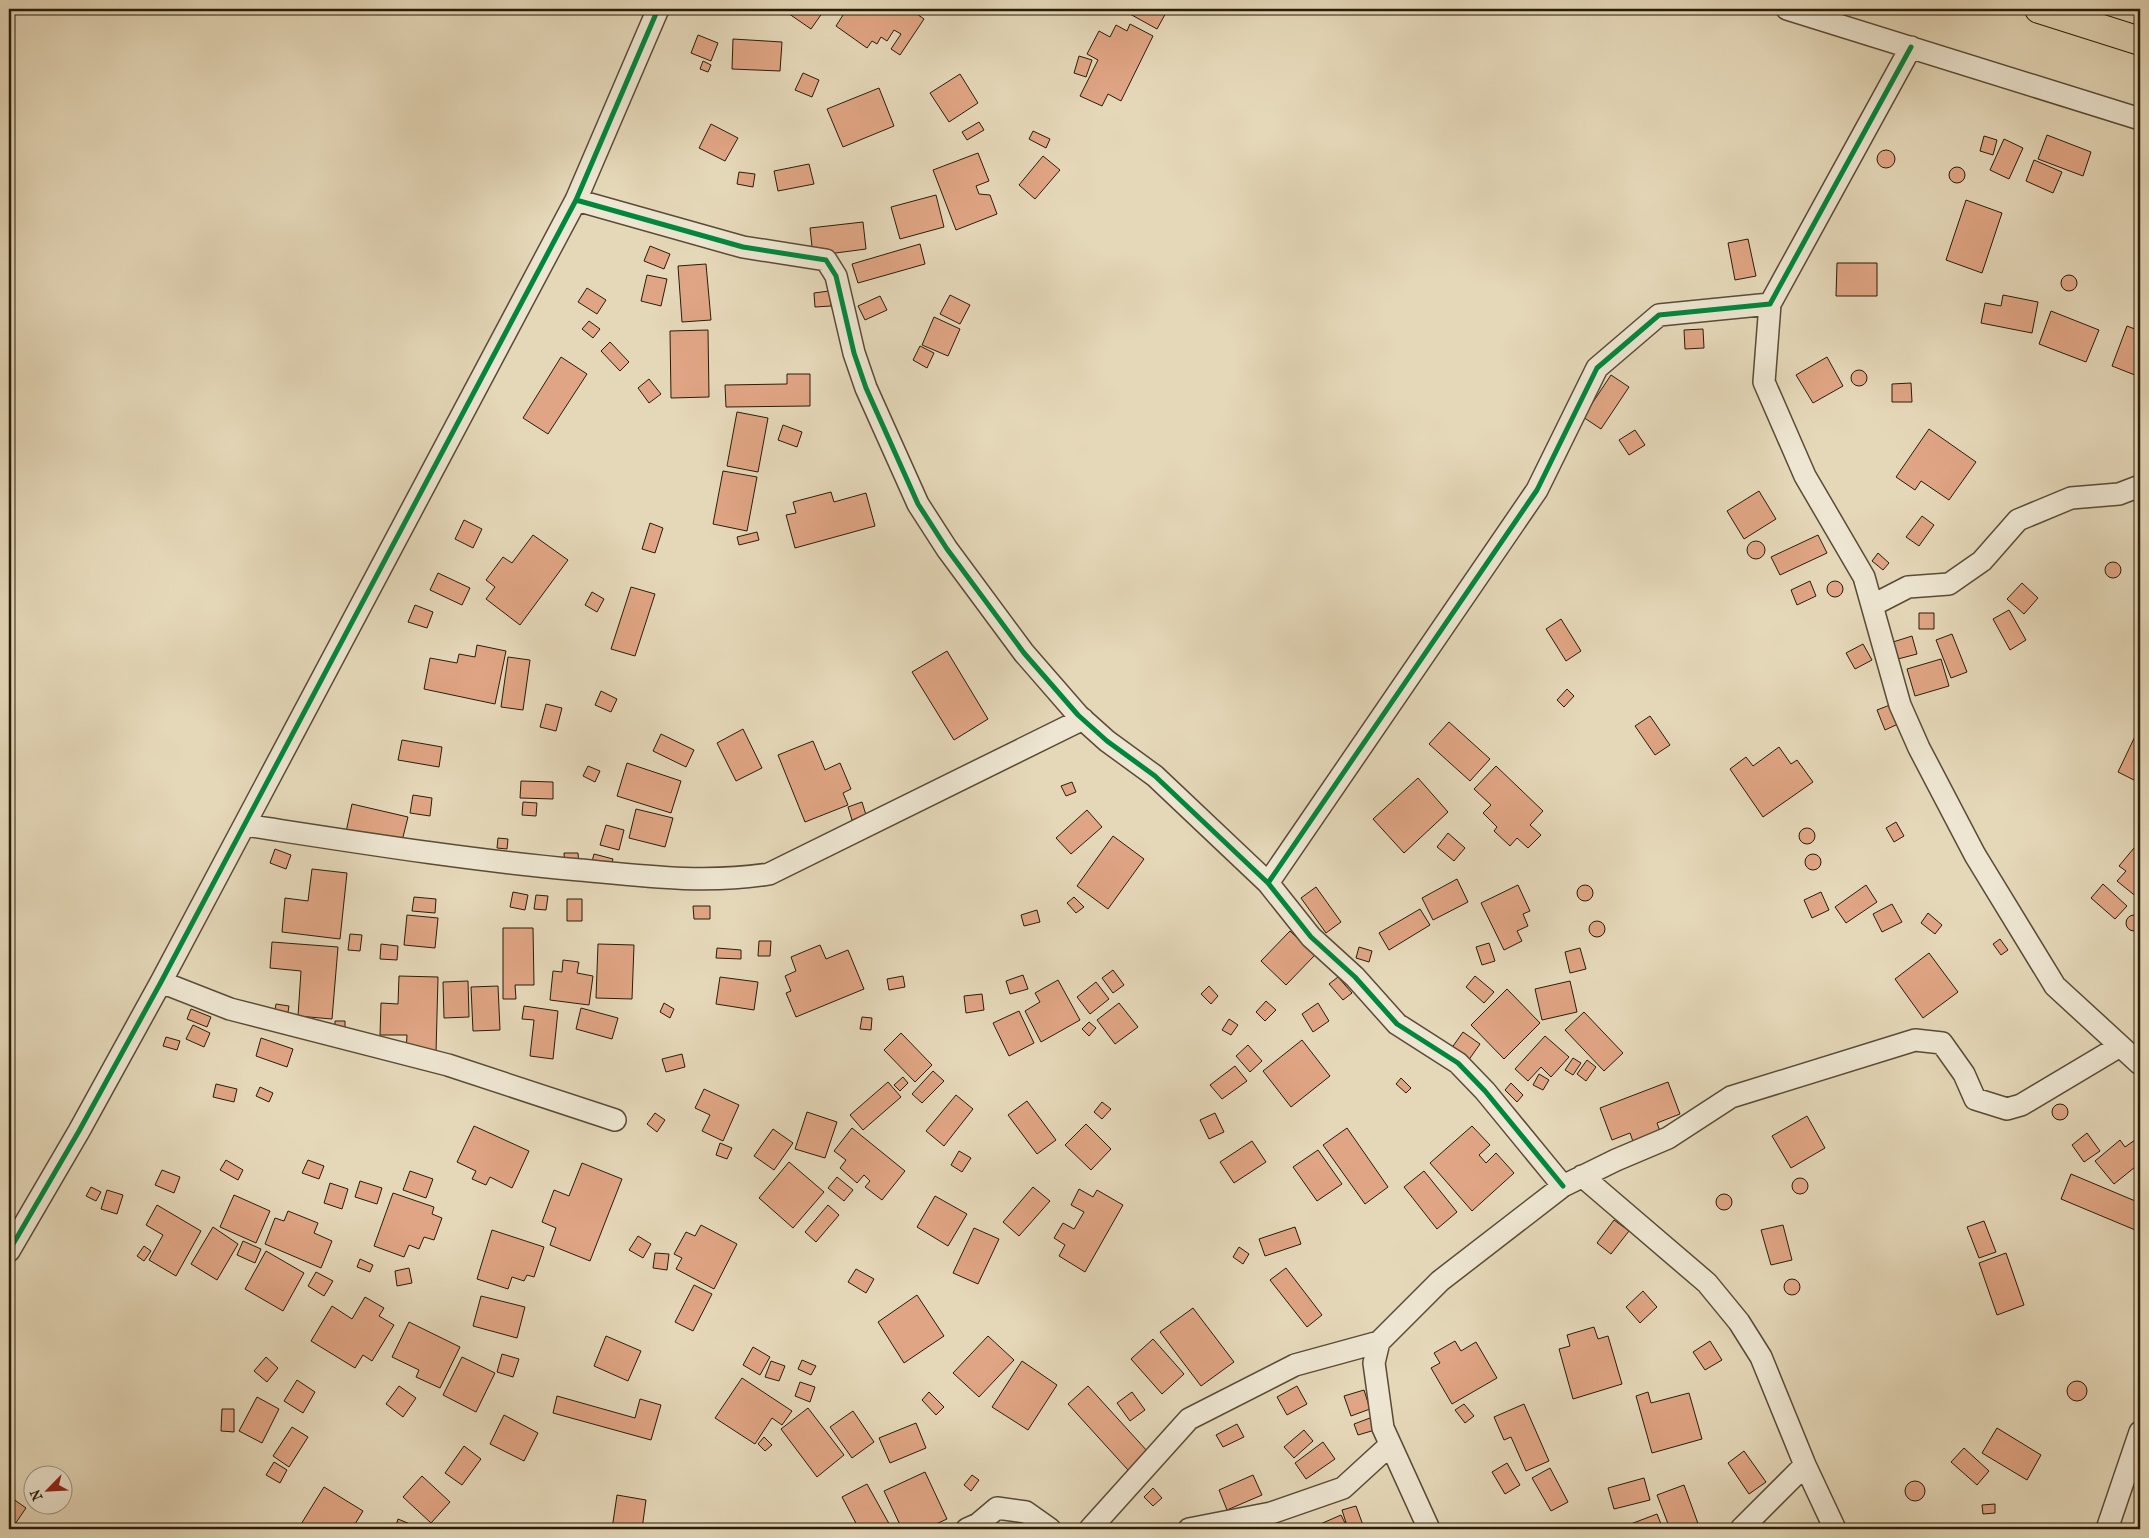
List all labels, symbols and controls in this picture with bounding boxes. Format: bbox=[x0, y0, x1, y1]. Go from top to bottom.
north arrow bbox=[22, 1466, 72, 1516]
text: N bbox=[27, 1486, 47, 1503]

